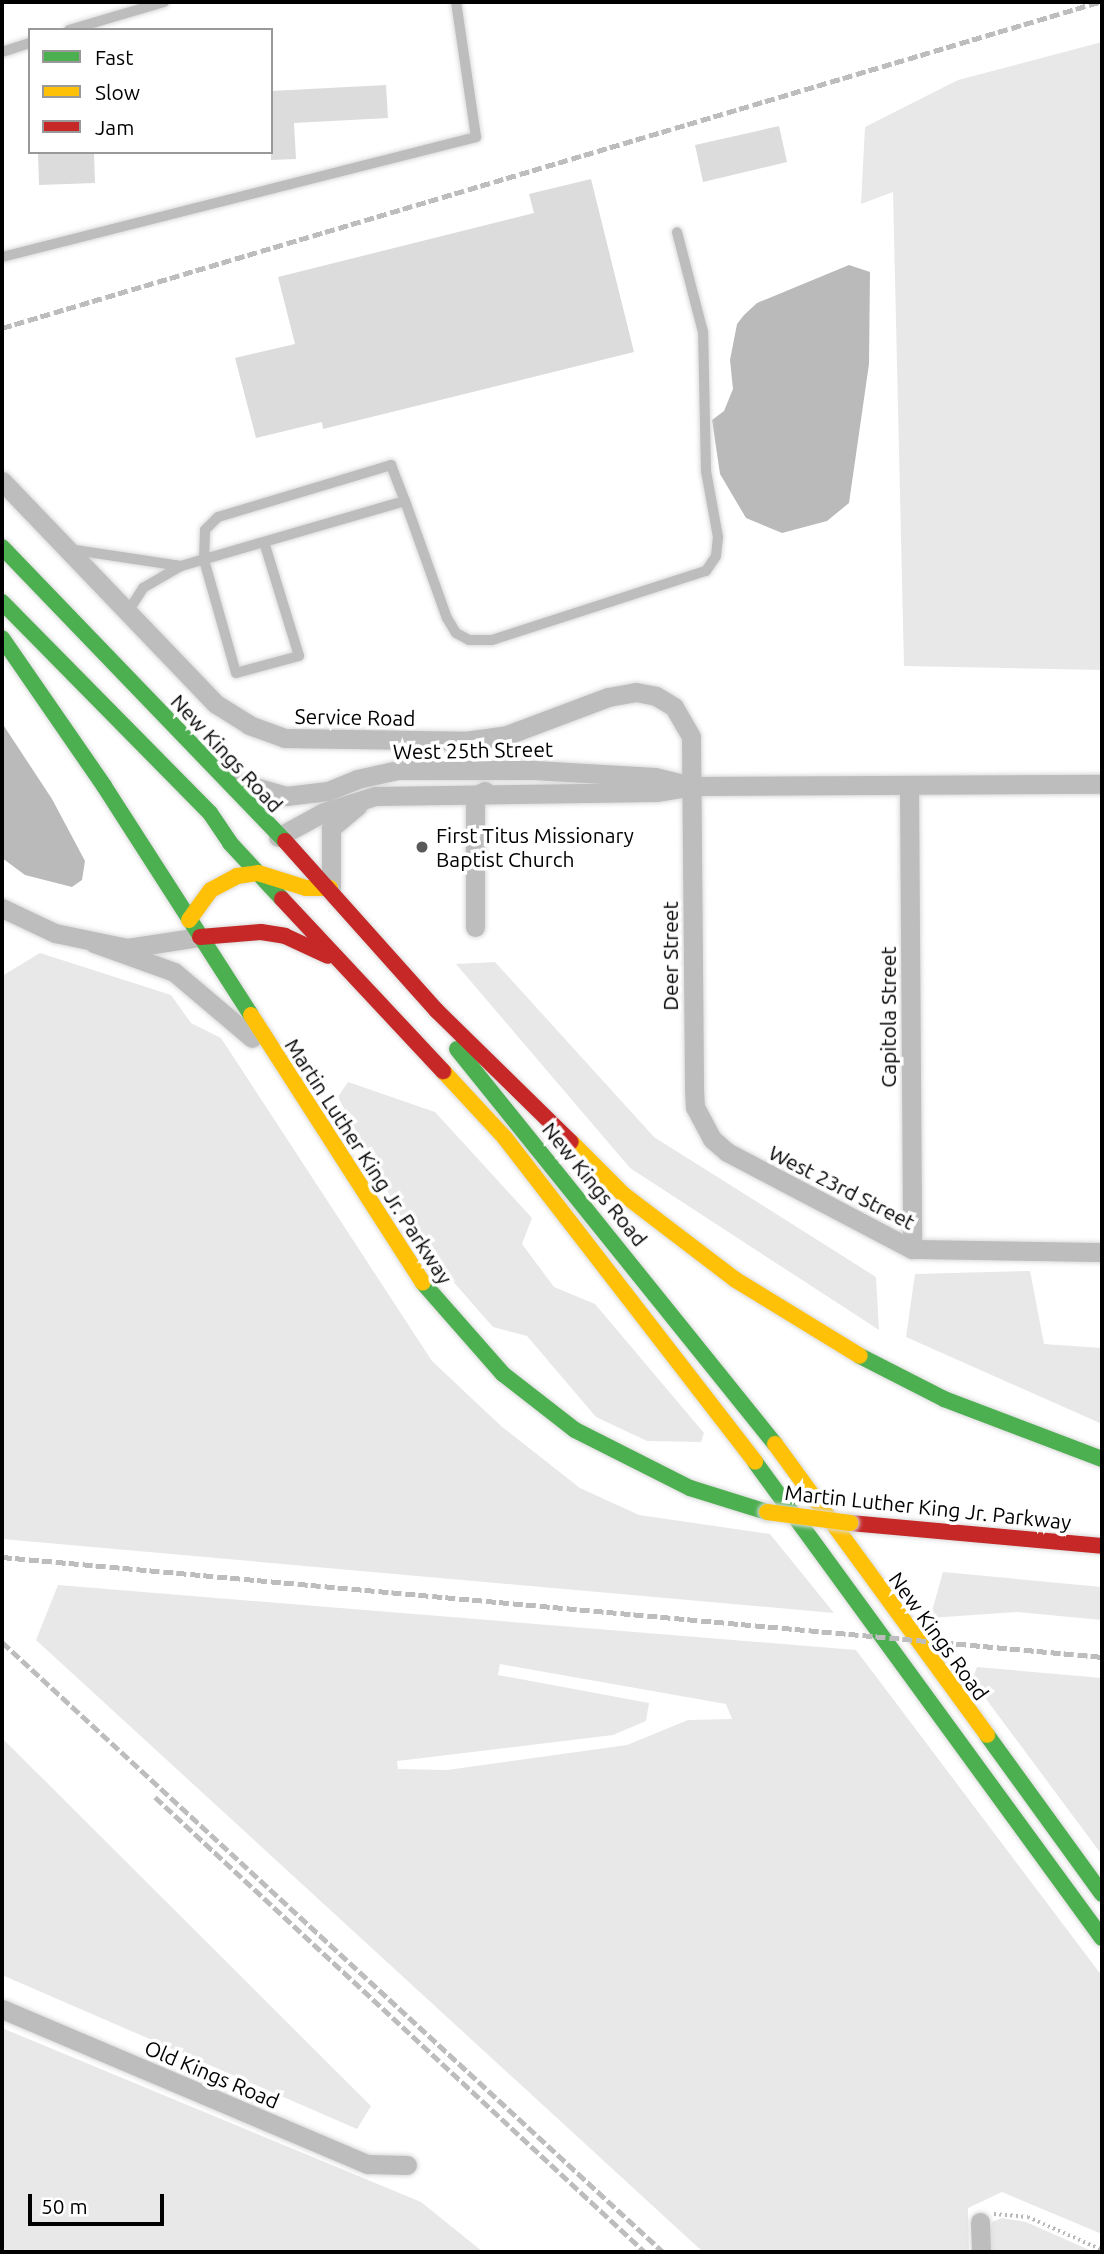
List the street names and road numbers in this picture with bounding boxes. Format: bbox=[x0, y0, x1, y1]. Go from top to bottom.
street label: New Kings Road bbox=[166, 689, 288, 817]
street label: Service Road bbox=[294, 703, 416, 731]
street label: West 25th Street bbox=[393, 736, 553, 764]
street label: Deer Street bbox=[657, 901, 683, 1011]
street label: Capitola Street bbox=[875, 946, 901, 1088]
street label: Martin Luther King Jr. Parkway bbox=[280, 1033, 458, 1289]
street label: New Kings Road bbox=[537, 1117, 653, 1251]
street label: West 23rd Street bbox=[765, 1139, 919, 1235]
street label: Martin Luther King Jr. Parkway bbox=[784, 1479, 1072, 1535]
street label: New Kings Road bbox=[884, 1567, 994, 1705]
street label: Old Kings Road bbox=[141, 2034, 283, 2114]

